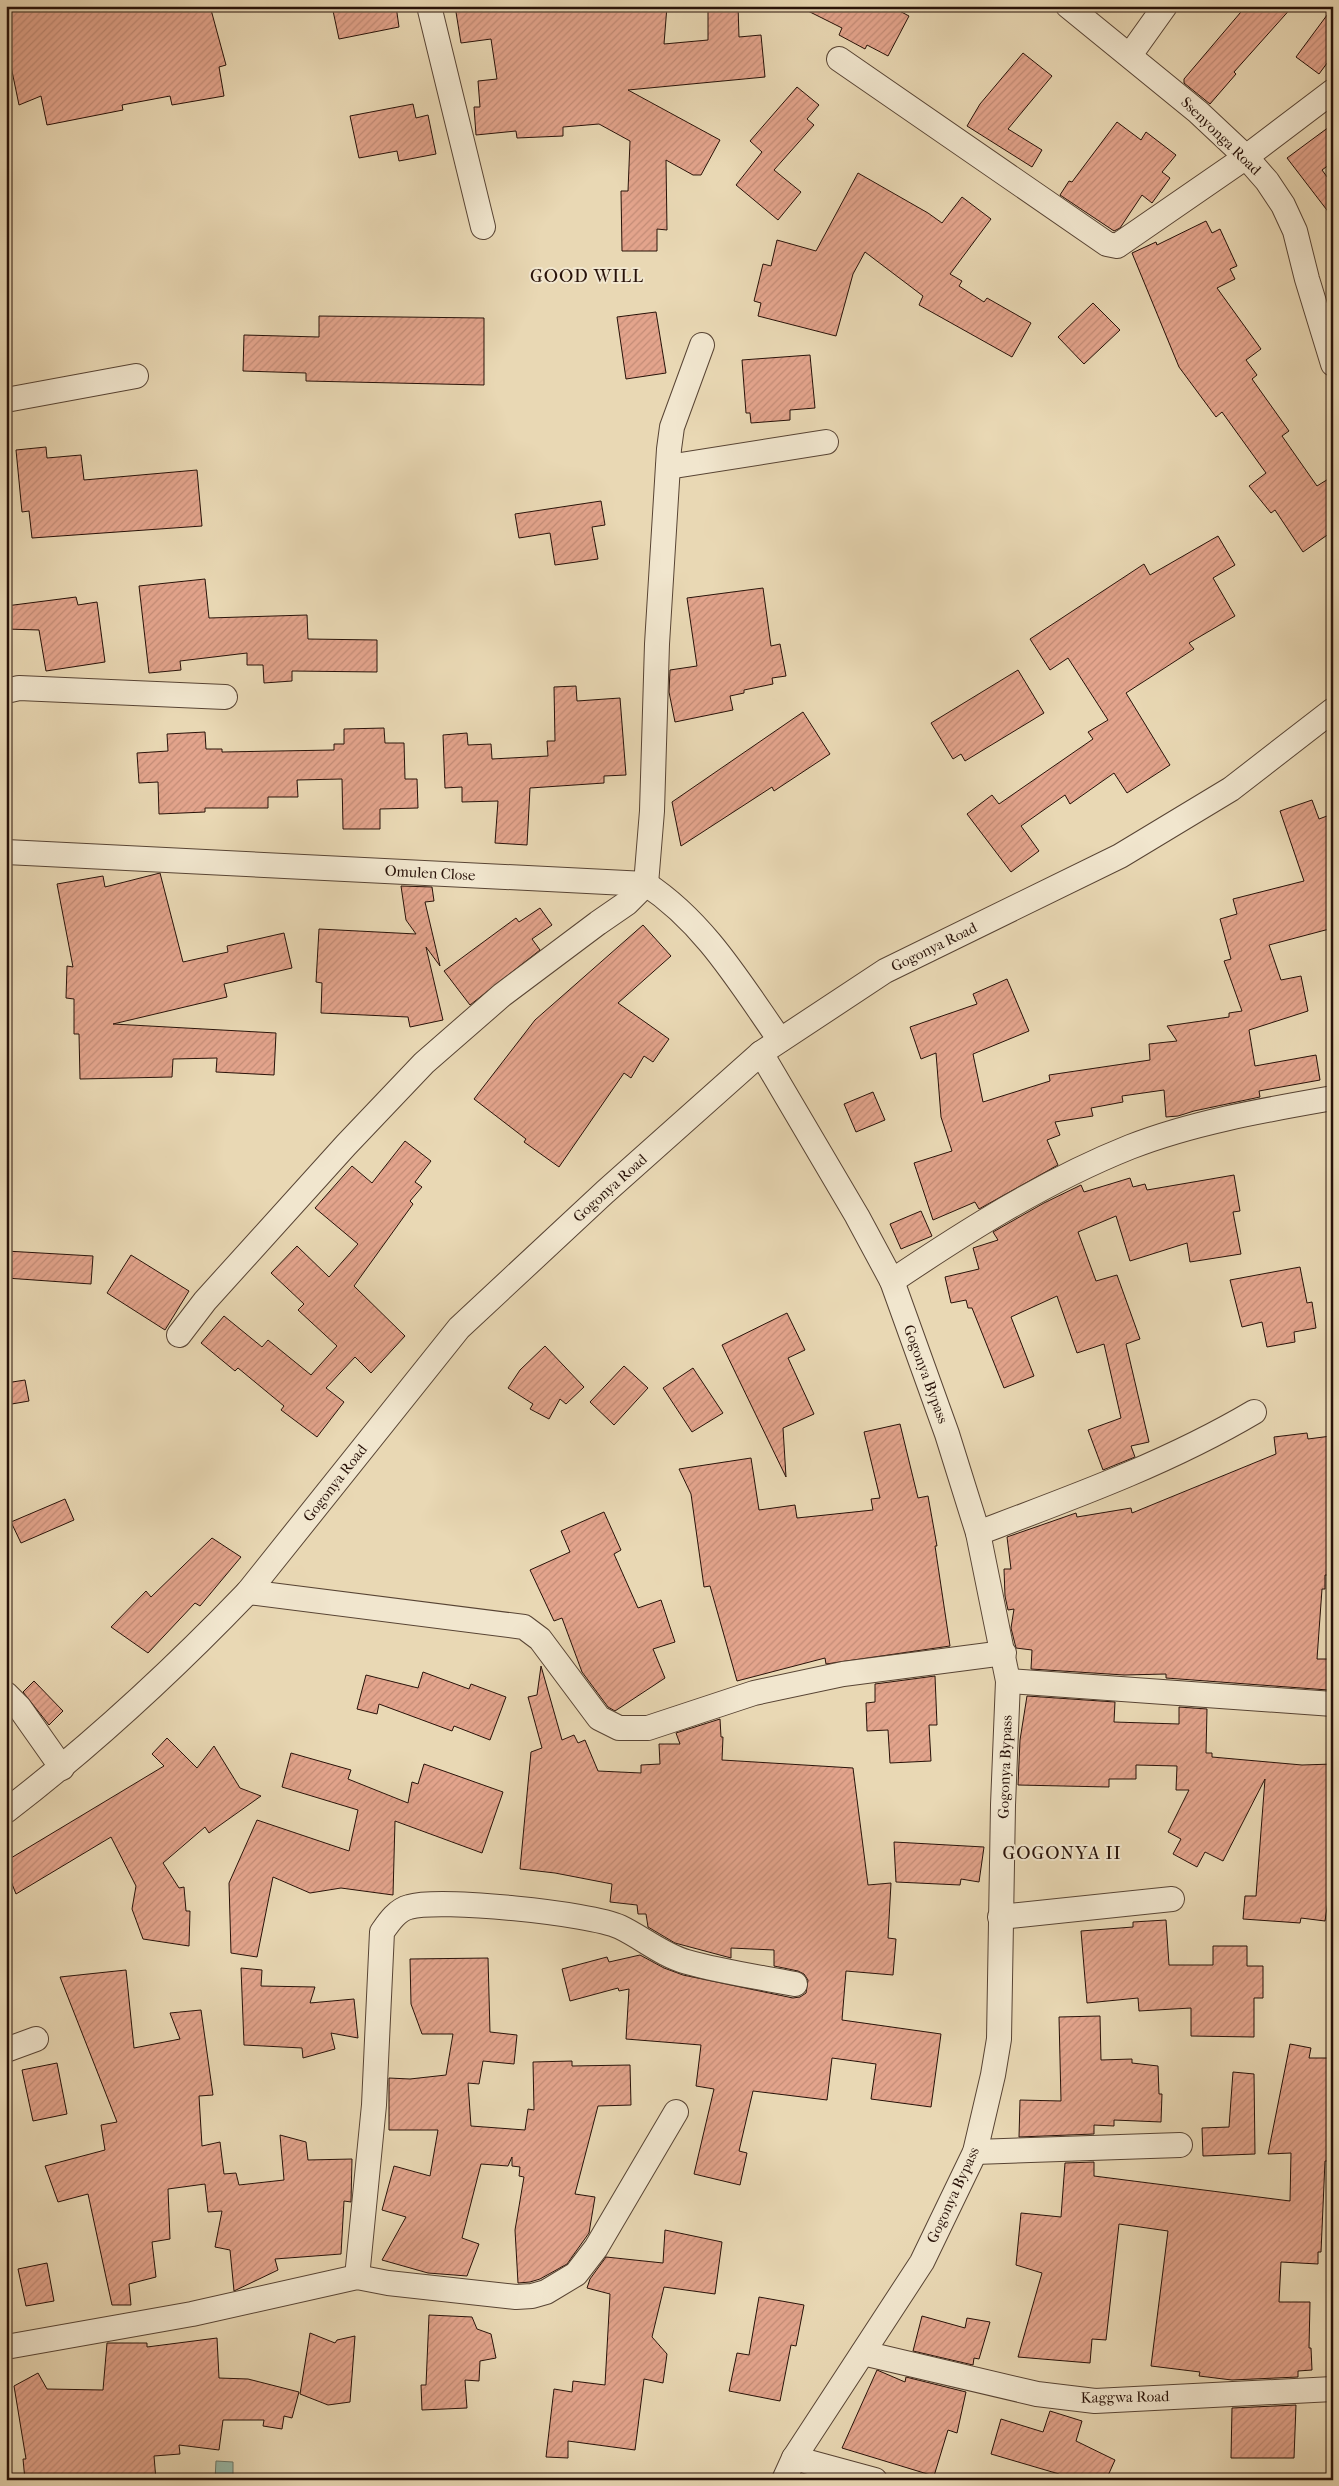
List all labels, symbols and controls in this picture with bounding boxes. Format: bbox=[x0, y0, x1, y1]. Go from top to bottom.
street label: Ssenyonga Road bbox=[1177, 93, 1265, 179]
district label: GOOD WILL bbox=[530, 266, 644, 287]
street label: Omulen Close bbox=[384, 862, 476, 884]
street label: Gogonya Road bbox=[888, 918, 981, 976]
street label: Gogonya Road bbox=[569, 1150, 651, 1226]
street label: Gogonya Bypass bbox=[900, 1322, 952, 1426]
street label: Gogonya Road bbox=[299, 1440, 371, 1525]
street label: Gogonya Bypass bbox=[994, 1714, 1016, 1819]
district label: GOGONYA II bbox=[1002, 1843, 1122, 1864]
street label: Gogonya Bypass bbox=[923, 2144, 983, 2246]
street label: Kaggwa Road bbox=[1080, 2387, 1170, 2407]

